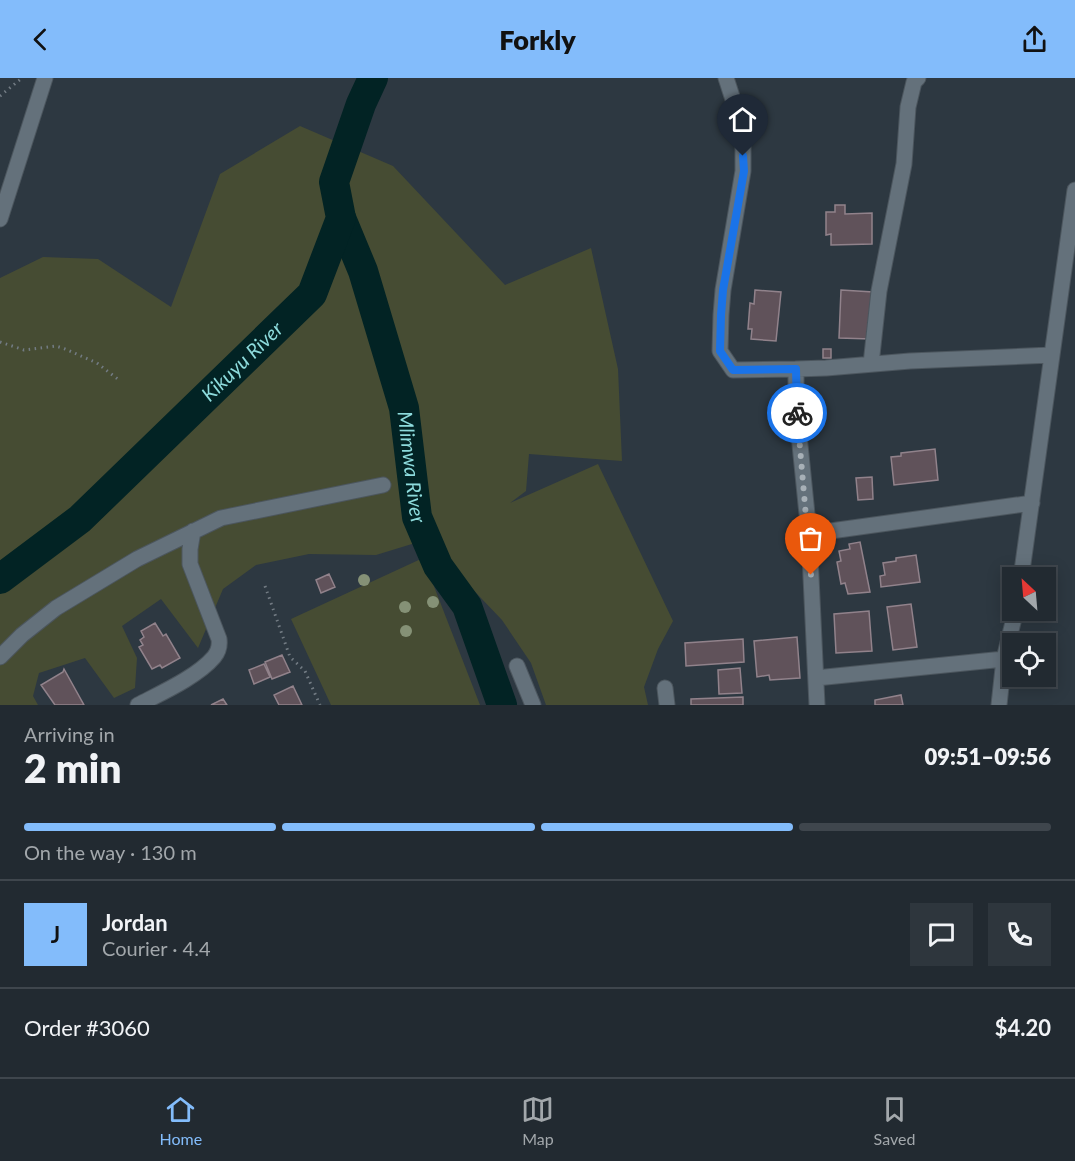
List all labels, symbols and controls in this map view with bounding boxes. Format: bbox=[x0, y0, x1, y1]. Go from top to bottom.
icon: back bbox=[24, 23, 57, 56]
text: Forkly bbox=[499, 23, 576, 56]
icon: share bbox=[1018, 23, 1051, 56]
pin bbox=[717, 94, 768, 156]
icon: home bbox=[726, 103, 759, 136]
water label: Kikuyu River bbox=[196, 315, 288, 406]
courier bbox=[767, 383, 827, 443]
icon: bike bbox=[781, 397, 814, 430]
water label: Mlimwa River bbox=[393, 410, 432, 528]
pin bbox=[785, 513, 836, 575]
icon: bag bbox=[794, 522, 827, 555]
north arrow bbox=[1002, 567, 1056, 621]
map controls bbox=[1002, 567, 1056, 687]
button: locate bbox=[1002, 633, 1056, 687]
text: Arriving in bbox=[24, 722, 115, 746]
text: 09:51–09:56 bbox=[925, 743, 1051, 770]
text: 2 min bbox=[24, 745, 121, 791]
text: On the way · 130 m bbox=[24, 840, 197, 864]
button: chat bbox=[910, 903, 973, 966]
button: phone bbox=[988, 903, 1051, 966]
text: Jordan bbox=[102, 909, 168, 936]
text: J bbox=[51, 921, 60, 948]
text: Courier · 4.4 bbox=[102, 936, 211, 960]
text: Order #3060 bbox=[24, 1014, 150, 1041]
text: $4.20 bbox=[995, 1014, 1051, 1041]
tab: Home bbox=[160, 1093, 202, 1148]
tab: Map bbox=[521, 1093, 554, 1148]
tab: Saved bbox=[874, 1093, 915, 1148]

